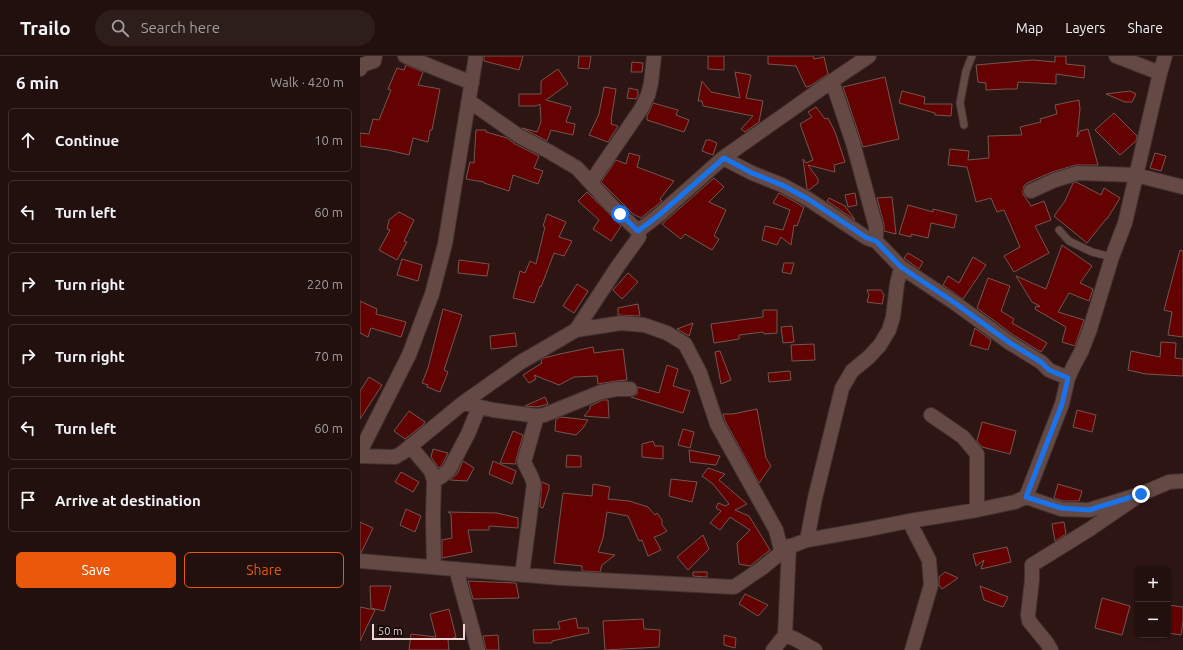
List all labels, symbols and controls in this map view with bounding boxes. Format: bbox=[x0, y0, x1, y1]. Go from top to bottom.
search box bbox=[95, 10, 375, 46]
text: Trailo bbox=[20, 17, 71, 39]
icon: search bbox=[109, 17, 131, 39]
text: Search here bbox=[141, 19, 220, 36]
text: Map bbox=[1016, 20, 1043, 36]
text: Layers bbox=[1065, 20, 1105, 36]
text: Share bbox=[1127, 20, 1163, 36]
text: 6 min bbox=[16, 73, 59, 92]
text: Walk · 420 m bbox=[270, 75, 344, 89]
icon: ahead bbox=[17, 129, 39, 151]
text: Continue bbox=[55, 132, 119, 149]
text: 10 m bbox=[314, 133, 343, 147]
icon: left bbox=[17, 201, 39, 223]
text: Turn left bbox=[55, 204, 116, 221]
text: 60 m bbox=[314, 205, 343, 219]
route start bbox=[611, 205, 629, 223]
icon: right bbox=[17, 273, 39, 295]
text: Turn right bbox=[55, 276, 125, 293]
text: 220 m bbox=[307, 277, 343, 291]
icon: right bbox=[17, 345, 39, 367]
text: Turn right bbox=[55, 348, 125, 365]
text: 70 m bbox=[314, 349, 343, 363]
icon: left bbox=[17, 417, 39, 439]
text: Turn left bbox=[55, 420, 116, 437]
text: 60 m bbox=[314, 421, 343, 435]
route end bbox=[1132, 485, 1150, 503]
icon: arrive bbox=[17, 489, 39, 511]
text: Arrive at destination bbox=[55, 492, 201, 509]
button: Save bbox=[16, 552, 176, 588]
button: Share bbox=[184, 552, 344, 588]
map controls bbox=[1135, 566, 1171, 638]
button: + bbox=[1135, 566, 1171, 602]
button: − bbox=[1135, 602, 1171, 638]
scale bar bbox=[372, 622, 465, 641]
text: 50 m bbox=[378, 625, 402, 637]

